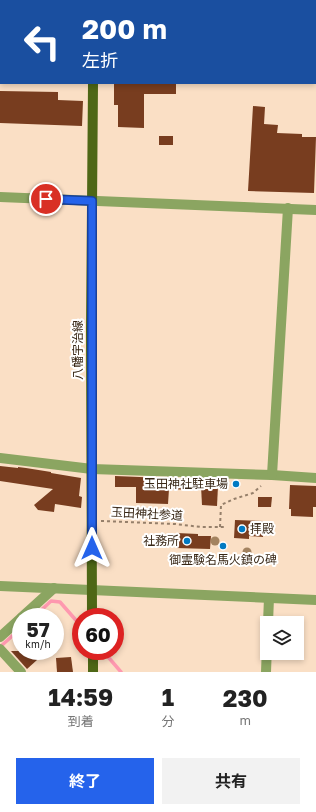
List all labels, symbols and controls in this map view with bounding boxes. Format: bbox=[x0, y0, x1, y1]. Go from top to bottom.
text: 200 m bbox=[82, 12, 167, 45]
icon: left bbox=[16, 16, 68, 68]
text: 左折 bbox=[82, 49, 118, 71]
pin bbox=[29, 182, 63, 216]
icon: arrive bbox=[35, 188, 57, 210]
street label: 八幡宇治線 bbox=[70, 320, 85, 380]
place label: 玉田神社駐車場 bbox=[144, 476, 228, 491]
marker: 玉田神社駐車場 bbox=[231, 479, 241, 489]
street label: 玉田神社参道 bbox=[111, 504, 183, 523]
place label: 拝殿 bbox=[250, 521, 274, 536]
marker: 拝殿 bbox=[237, 524, 247, 534]
position arrow bbox=[71, 527, 113, 569]
place label: 社務所 bbox=[143, 533, 179, 548]
marker: 社務所 bbox=[182, 536, 192, 546]
marker: 御霊験名馬火鎮の碑 bbox=[218, 541, 228, 551]
place label: 御霊験名馬火鎮の碑 bbox=[169, 552, 277, 567]
speed limit sign: 60 bbox=[72, 608, 124, 660]
map controls bbox=[260, 616, 304, 660]
button: layers bbox=[260, 616, 304, 660]
text: 57 bbox=[26, 617, 50, 641]
text: km/h bbox=[25, 638, 51, 650]
text: 14:59 bbox=[48, 682, 113, 711]
text: 1 bbox=[162, 682, 174, 711]
text: 230 bbox=[223, 683, 268, 712]
text: m bbox=[239, 712, 251, 728]
text: 到着 bbox=[68, 713, 94, 729]
text: 分 bbox=[161, 713, 175, 729]
button: 終了 bbox=[16, 758, 154, 804]
button: 共有 bbox=[162, 758, 300, 804]

